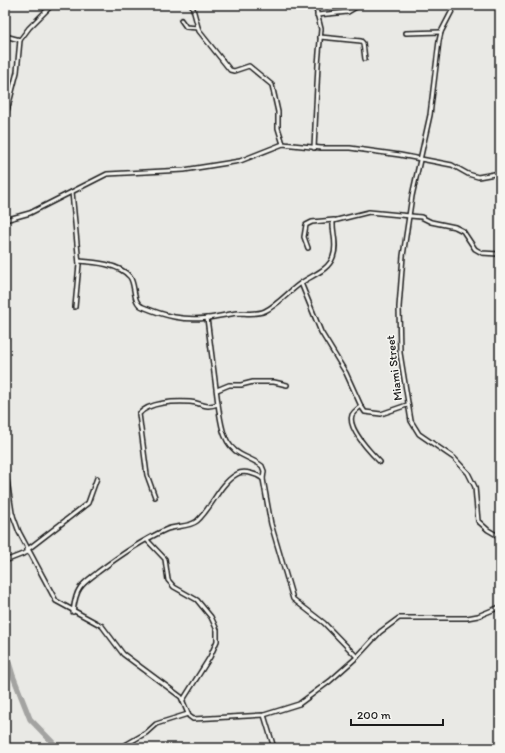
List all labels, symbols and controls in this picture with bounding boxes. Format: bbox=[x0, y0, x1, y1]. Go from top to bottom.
street label: Miami Street bbox=[383, 334, 405, 402]
scale bar bbox=[351, 701, 443, 727]
text: 200 m bbox=[357, 708, 391, 722]

